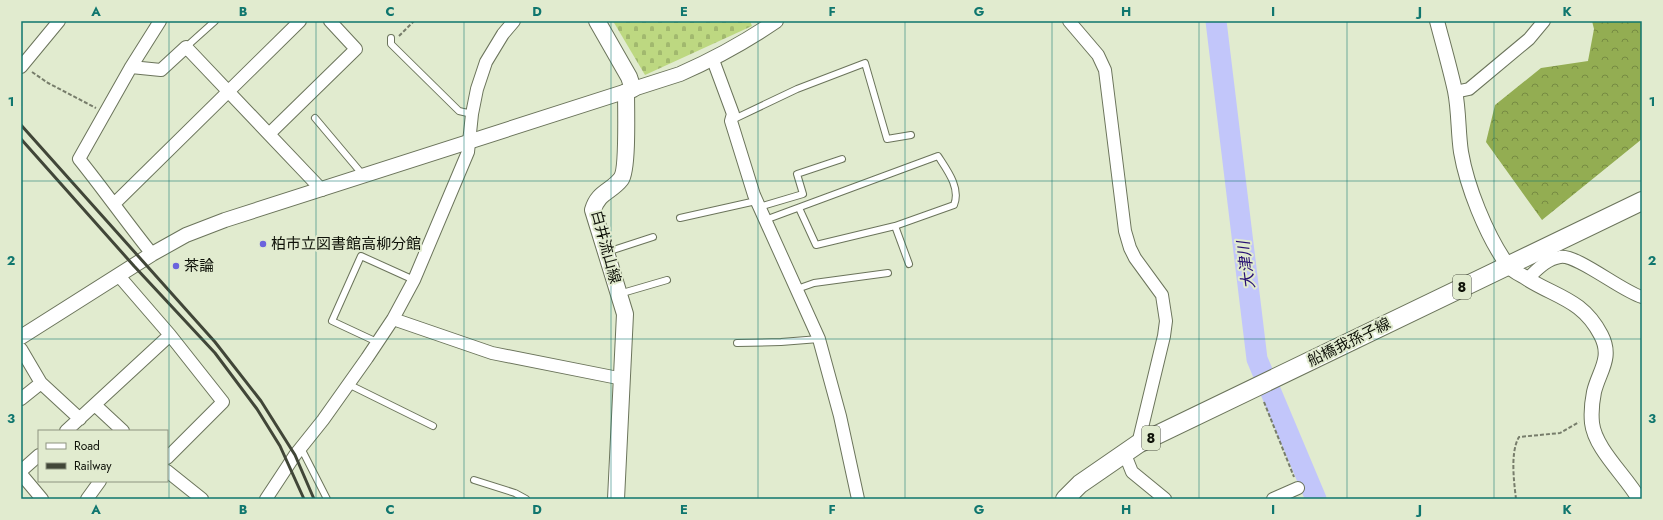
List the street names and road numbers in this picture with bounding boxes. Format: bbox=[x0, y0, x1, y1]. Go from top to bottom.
street label: 白井流山線 bbox=[586, 208, 626, 286]
road number: 8 bbox=[1453, 275, 1471, 299]
street label: 船橋我孫子線 bbox=[1304, 312, 1394, 372]
road number: 8 bbox=[1142, 426, 1160, 450]

